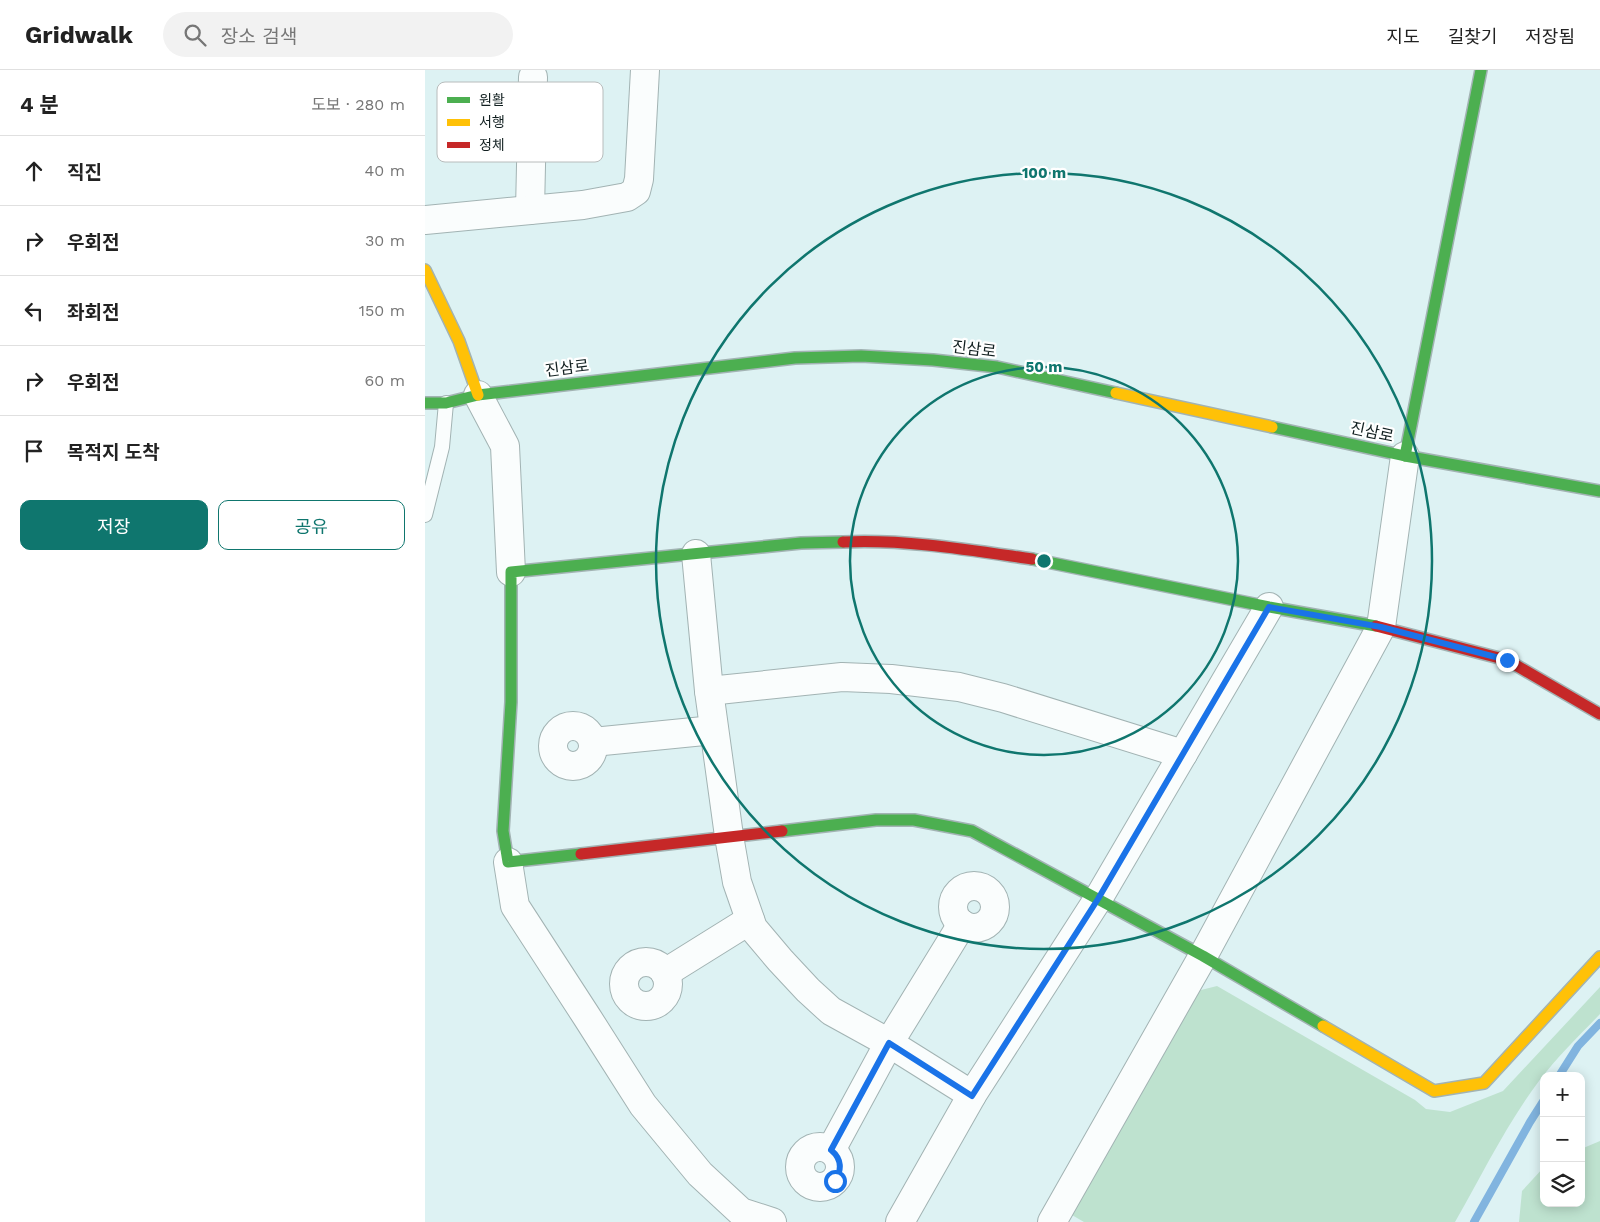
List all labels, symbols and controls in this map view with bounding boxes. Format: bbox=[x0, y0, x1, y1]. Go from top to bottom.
search box bbox=[163, 12, 513, 57]
text: Gridwalk bbox=[25, 21, 133, 49]
icon: search bbox=[181, 21, 209, 49]
text: 장소 검색 bbox=[221, 25, 297, 48]
text: 지도 bbox=[1387, 26, 1420, 47]
text: 길찾기 bbox=[1448, 26, 1497, 47]
text: 저장됨 bbox=[1525, 26, 1575, 47]
legend bbox=[437, 82, 603, 162]
text: 4 분 bbox=[20, 92, 59, 117]
text: 원활 bbox=[479, 92, 505, 108]
text: 도보 · 280 m bbox=[311, 95, 405, 114]
text: 서행 bbox=[479, 114, 505, 130]
text: 정체 bbox=[479, 137, 505, 153]
icon: ahead bbox=[20, 157, 48, 185]
text: 직진 bbox=[67, 161, 102, 184]
text: 40 m bbox=[365, 161, 405, 180]
text: 100 m bbox=[1022, 164, 1066, 182]
icon: right bbox=[20, 227, 48, 255]
text: 우회전 bbox=[67, 231, 119, 254]
text: 30 m bbox=[365, 231, 405, 250]
icon: left bbox=[20, 297, 48, 325]
text: 좌회전 bbox=[67, 301, 119, 324]
text: 150 m bbox=[359, 301, 405, 320]
street label: 진삼로 bbox=[951, 337, 997, 361]
street label: 진삼로 bbox=[544, 356, 590, 380]
text: 50 m bbox=[1026, 358, 1062, 376]
icon: right bbox=[20, 367, 48, 395]
text: 우회전 bbox=[67, 371, 119, 394]
text: 60 m bbox=[365, 371, 405, 390]
street label: 진삼로 bbox=[1348, 418, 1396, 446]
icon: arrive bbox=[20, 437, 48, 465]
text: 목적지 도착 bbox=[67, 441, 160, 464]
button: 저장 bbox=[20, 500, 208, 550]
button: 공유 bbox=[218, 500, 405, 550]
centre of rings bbox=[1035, 552, 1053, 570]
route end bbox=[1496, 649, 1519, 672]
map controls bbox=[1540, 1072, 1585, 1207]
button: + bbox=[1540, 1072, 1585, 1117]
button: − bbox=[1540, 1117, 1585, 1162]
button: layers bbox=[1540, 1162, 1585, 1207]
route start bbox=[824, 1170, 847, 1193]

